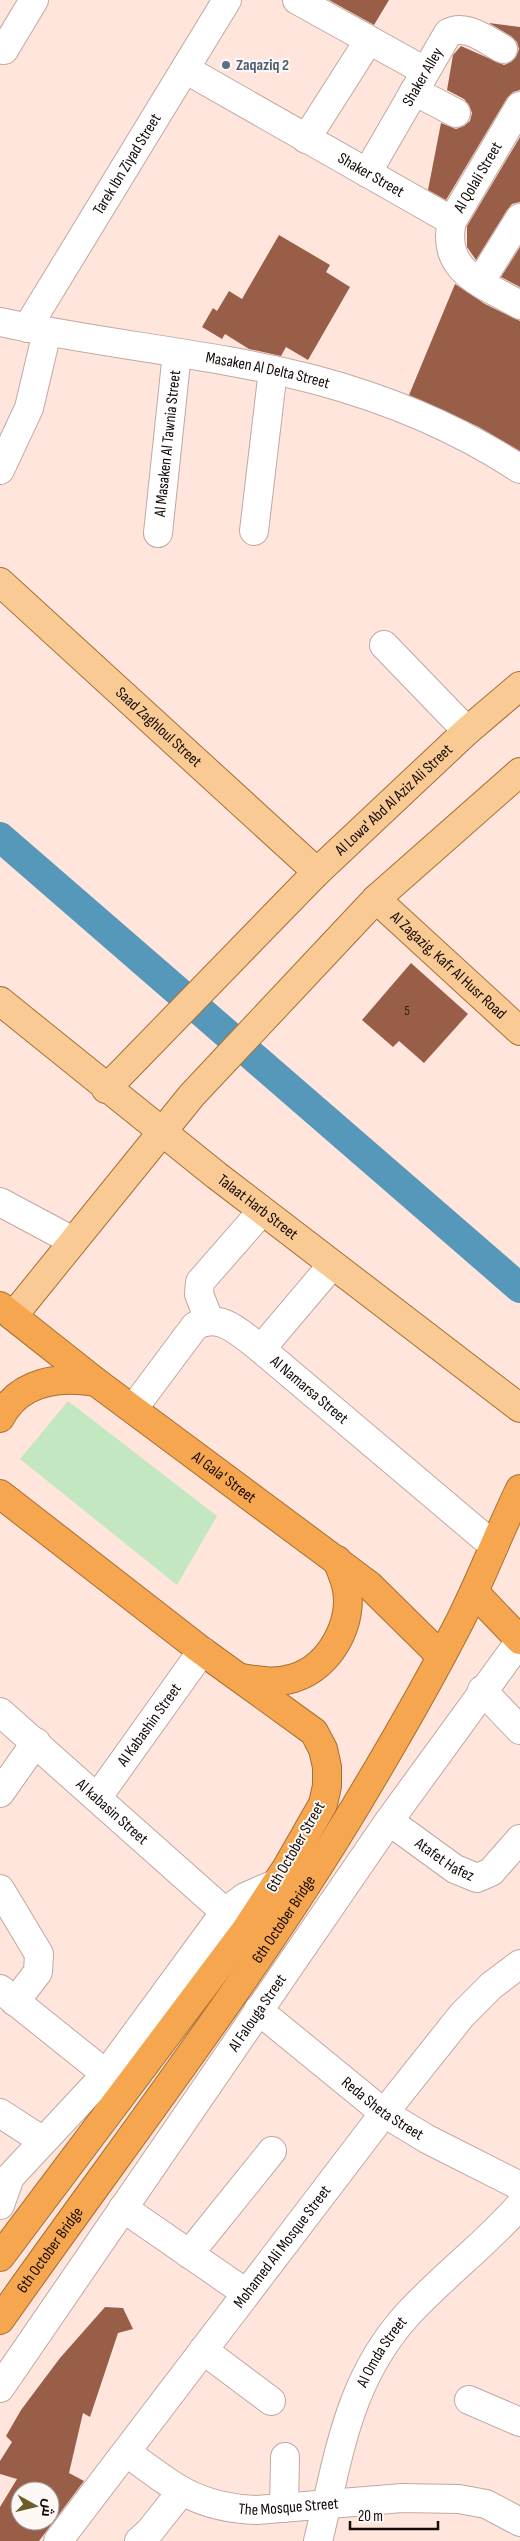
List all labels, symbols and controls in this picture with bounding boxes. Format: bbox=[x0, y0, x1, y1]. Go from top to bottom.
street label: Shaker Alley bbox=[398, 44, 447, 110]
place label: Zaqaziq 2 bbox=[236, 56, 289, 75]
marker: Zaqaziq 2 bbox=[220, 59, 232, 71]
street label: Tarek Ibn Ziyad Street bbox=[89, 110, 165, 218]
street label: Al Qolali Street bbox=[449, 138, 506, 217]
street label: Shaker Street bbox=[334, 149, 408, 201]
street label: Masaken Al Delta Street bbox=[204, 348, 332, 393]
street label: Al Masaken Al Tawnia Street bbox=[150, 369, 185, 519]
street label: Saad Zaghloul Street bbox=[112, 683, 206, 771]
street label: Al Lowa' Abd Al Aziz Ali Street bbox=[330, 740, 457, 860]
street label: Al Zagazig, Kafr Al Husr Road bbox=[386, 907, 510, 1023]
house number: 5 bbox=[404, 1002, 410, 1019]
street label: Talaat Harb Street bbox=[214, 1170, 302, 1244]
street label: Al Namarsa Street bbox=[266, 1351, 352, 1428]
street label: Al Gala' Street bbox=[188, 1447, 260, 1507]
street label: Al Kabashin Street bbox=[113, 1679, 185, 1771]
street label: Al kabasin Street bbox=[72, 1774, 152, 1849]
street label: 6th October Street bbox=[263, 1798, 329, 1895]
street label: Atafet Hafez bbox=[411, 1833, 477, 1885]
street label: 6th October Bridge bbox=[248, 1872, 320, 1967]
street label: Al Falouga Street bbox=[224, 1970, 291, 2056]
street label: Reda Sheta Street bbox=[338, 2073, 427, 2144]
street label: Mohamed Ali Mosque Street bbox=[229, 2182, 335, 2312]
street label: 6th October Bridge bbox=[13, 2203, 87, 2297]
street label: Al Omda Street bbox=[352, 2313, 411, 2391]
north arrow bbox=[10, 2481, 60, 2531]
street label: The Mosque Street bbox=[238, 2494, 339, 2520]
text: ش bbox=[38, 2498, 57, 2518]
scale bar bbox=[350, 2498, 438, 2530]
text: 20 m bbox=[358, 2507, 383, 2526]

